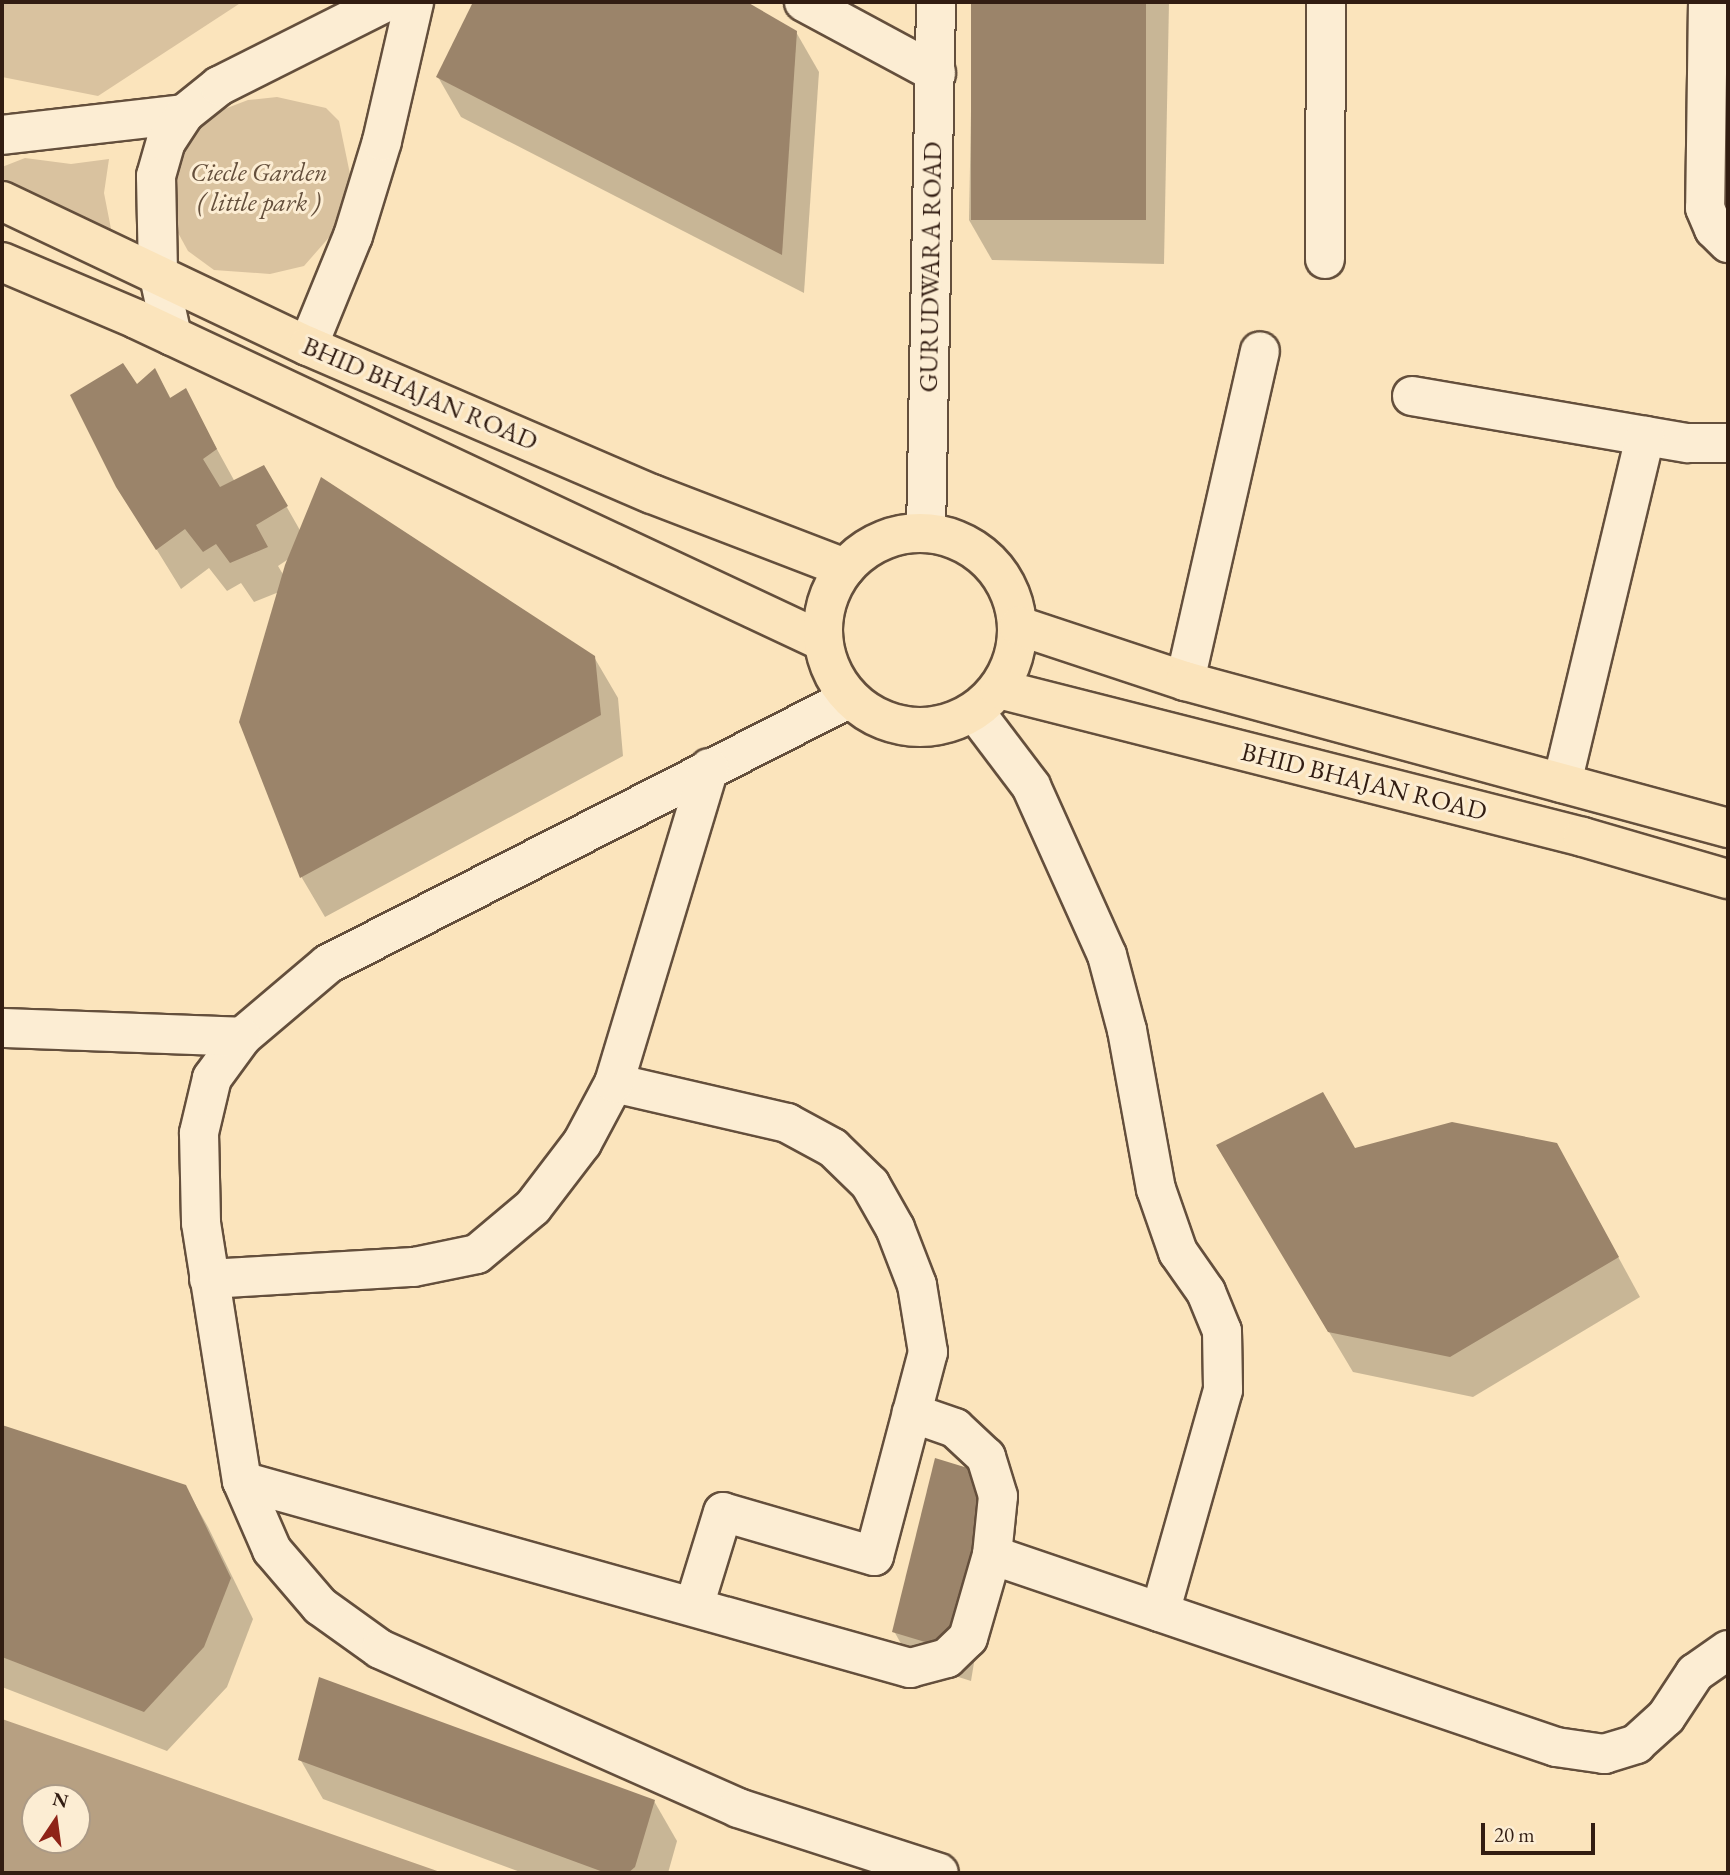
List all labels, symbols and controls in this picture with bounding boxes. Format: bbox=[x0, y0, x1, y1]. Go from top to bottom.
street label: GURUDWARA ROAD bbox=[913, 141, 949, 393]
park label: Ciecle Garden ( little park ) bbox=[190, 157, 328, 218]
street label: BHID BHAJAN ROAD bbox=[298, 330, 542, 458]
street label: BHID BHAJAN ROAD bbox=[1238, 736, 1490, 828]
north arrow bbox=[21, 1784, 91, 1854]
text: N bbox=[50, 1786, 71, 1814]
scale bar bbox=[1485, 1808, 1599, 1852]
text: 20 m bbox=[1494, 1821, 1535, 1848]

